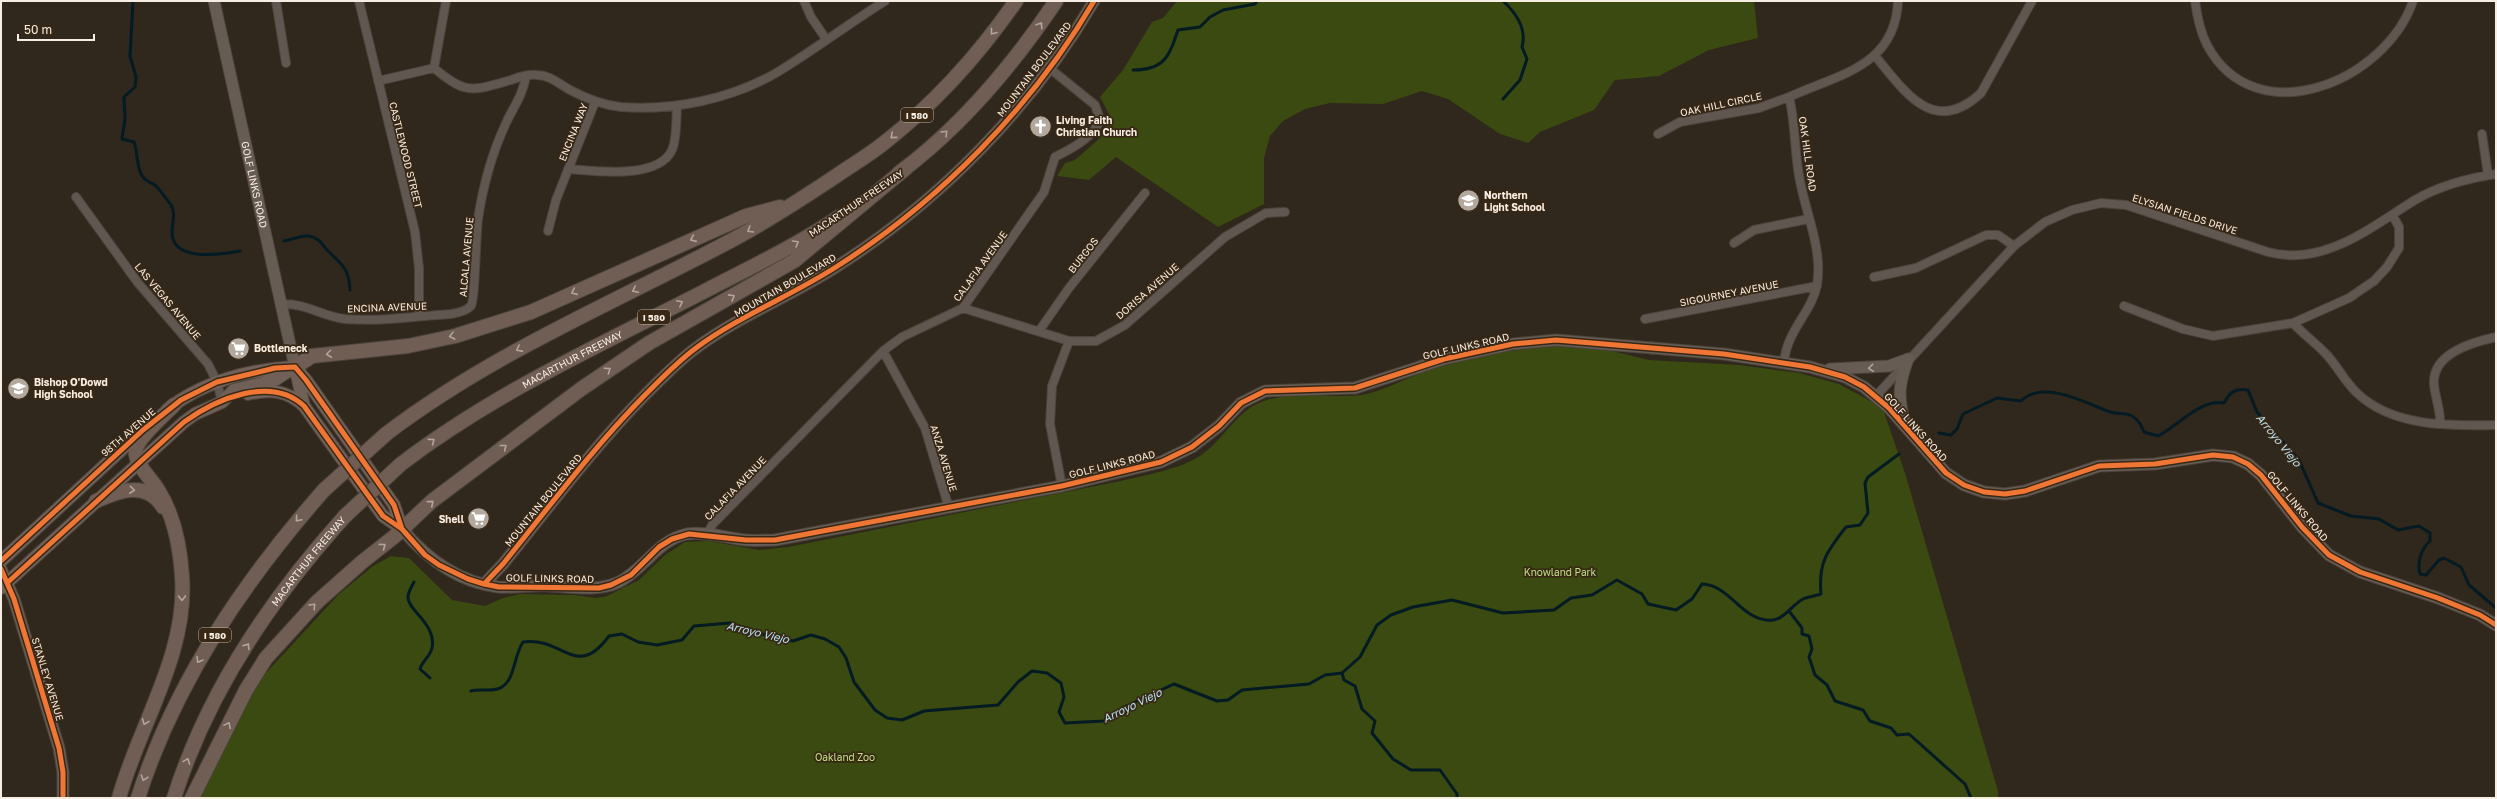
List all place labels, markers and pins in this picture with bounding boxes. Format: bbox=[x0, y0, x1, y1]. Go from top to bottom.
church icon: Living Faith Christian Church bbox=[1027, 113, 1053, 139]
place label: Living Faith Christian Church bbox=[1056, 114, 1137, 138]
school or university icon: Northern Light School bbox=[1455, 188, 1481, 214]
place label: Northern Light School bbox=[1484, 189, 1546, 213]
supermarket icon: Bottleneck bbox=[226, 335, 252, 361]
place label: Bottleneck bbox=[254, 342, 308, 354]
school or university icon: Bishop O'Dowd High School bbox=[6, 375, 32, 401]
place label: Bishop O'Dowd High School bbox=[34, 376, 108, 400]
supermarket icon: Shell bbox=[466, 506, 492, 532]
place label: Shell bbox=[439, 513, 465, 525]

